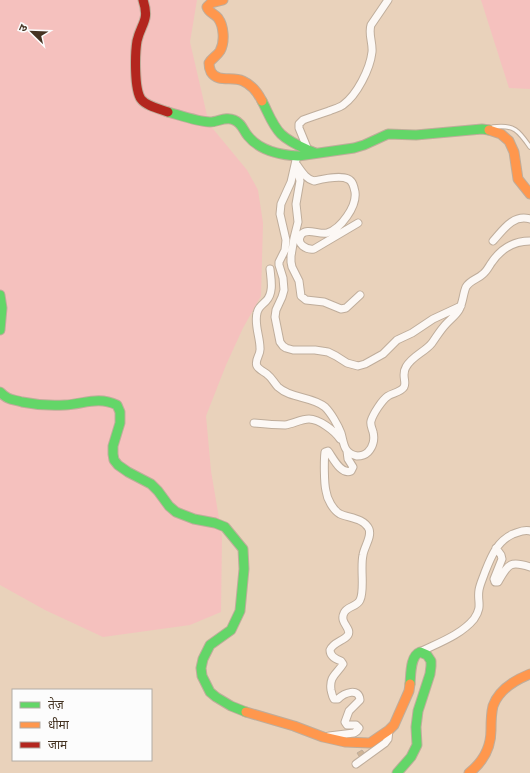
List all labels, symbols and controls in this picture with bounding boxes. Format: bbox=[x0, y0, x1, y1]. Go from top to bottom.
north arrow bbox=[12, 12, 52, 52]
text: उ bbox=[15, 22, 31, 34]
legend bbox=[12, 689, 152, 761]
text: तेज़ bbox=[48, 697, 65, 712]
text: धीमा bbox=[48, 717, 70, 732]
text: जाम bbox=[48, 737, 68, 752]

